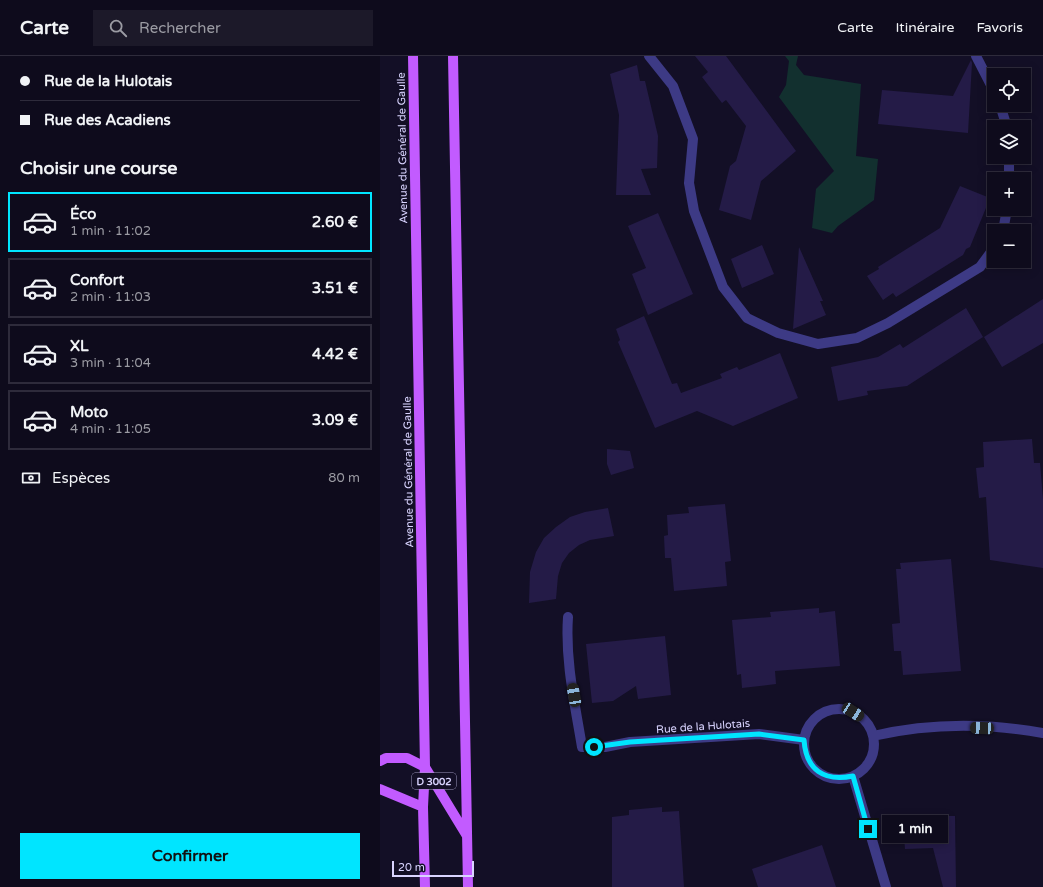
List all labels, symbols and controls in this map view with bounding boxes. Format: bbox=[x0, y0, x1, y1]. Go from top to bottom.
search box bbox=[93, 10, 373, 46]
text: Carte bbox=[20, 17, 69, 39]
icon: search bbox=[107, 17, 129, 39]
text: Rechercher bbox=[139, 19, 221, 37]
text: Carte bbox=[837, 19, 873, 36]
text: Itinéraire bbox=[895, 19, 954, 36]
text: Favoris bbox=[976, 19, 1023, 36]
map controls bbox=[987, 68, 1031, 268]
button: locate bbox=[987, 68, 1031, 112]
text: Rue de la Hulotais bbox=[44, 72, 172, 90]
street label: Avenue du Général de Gaulle bbox=[395, 72, 410, 224]
text: Rue des Acadiens bbox=[44, 111, 171, 129]
button: layers bbox=[987, 120, 1031, 164]
text: Choisir une course bbox=[20, 157, 178, 179]
button: + bbox=[987, 172, 1031, 216]
icon: car bbox=[22, 204, 58, 240]
text: Éco bbox=[70, 205, 96, 223]
text: 2.60 € bbox=[312, 213, 358, 231]
text: 1 min · 11:02 bbox=[70, 223, 151, 239]
button: − bbox=[987, 224, 1031, 268]
icon: car bbox=[22, 270, 58, 306]
text: Confort bbox=[70, 271, 124, 289]
text: 3.51 € bbox=[312, 279, 358, 297]
text: 2 min · 11:03 bbox=[70, 289, 151, 305]
icon: car bbox=[22, 336, 58, 372]
text: XL bbox=[70, 337, 89, 355]
text: 4.42 € bbox=[312, 345, 358, 363]
text: 3 min · 11:04 bbox=[70, 355, 151, 371]
street label: Avenue du Général de Gaulle bbox=[401, 396, 416, 548]
icon: car bbox=[22, 402, 58, 438]
text: Moto bbox=[70, 403, 108, 421]
text: 3.09 € bbox=[312, 411, 358, 429]
text: 4 min · 11:05 bbox=[70, 421, 151, 437]
icon: cash bbox=[20, 467, 42, 489]
text: Espèces bbox=[52, 469, 110, 487]
text: 80 m bbox=[328, 470, 360, 486]
car bbox=[566, 682, 582, 708]
car bbox=[840, 700, 866, 724]
street label: Rue de la Hulotais bbox=[656, 717, 750, 736]
car bbox=[970, 721, 994, 735]
route start bbox=[585, 738, 603, 756]
road number: D 3002 bbox=[412, 773, 456, 789]
callout: 1 min bbox=[882, 815, 948, 843]
route end bbox=[859, 820, 877, 838]
text: 1 min bbox=[898, 821, 932, 837]
button: Confirmer bbox=[20, 833, 360, 879]
scale bar bbox=[392, 859, 474, 878]
text: 20 m bbox=[398, 861, 425, 874]

